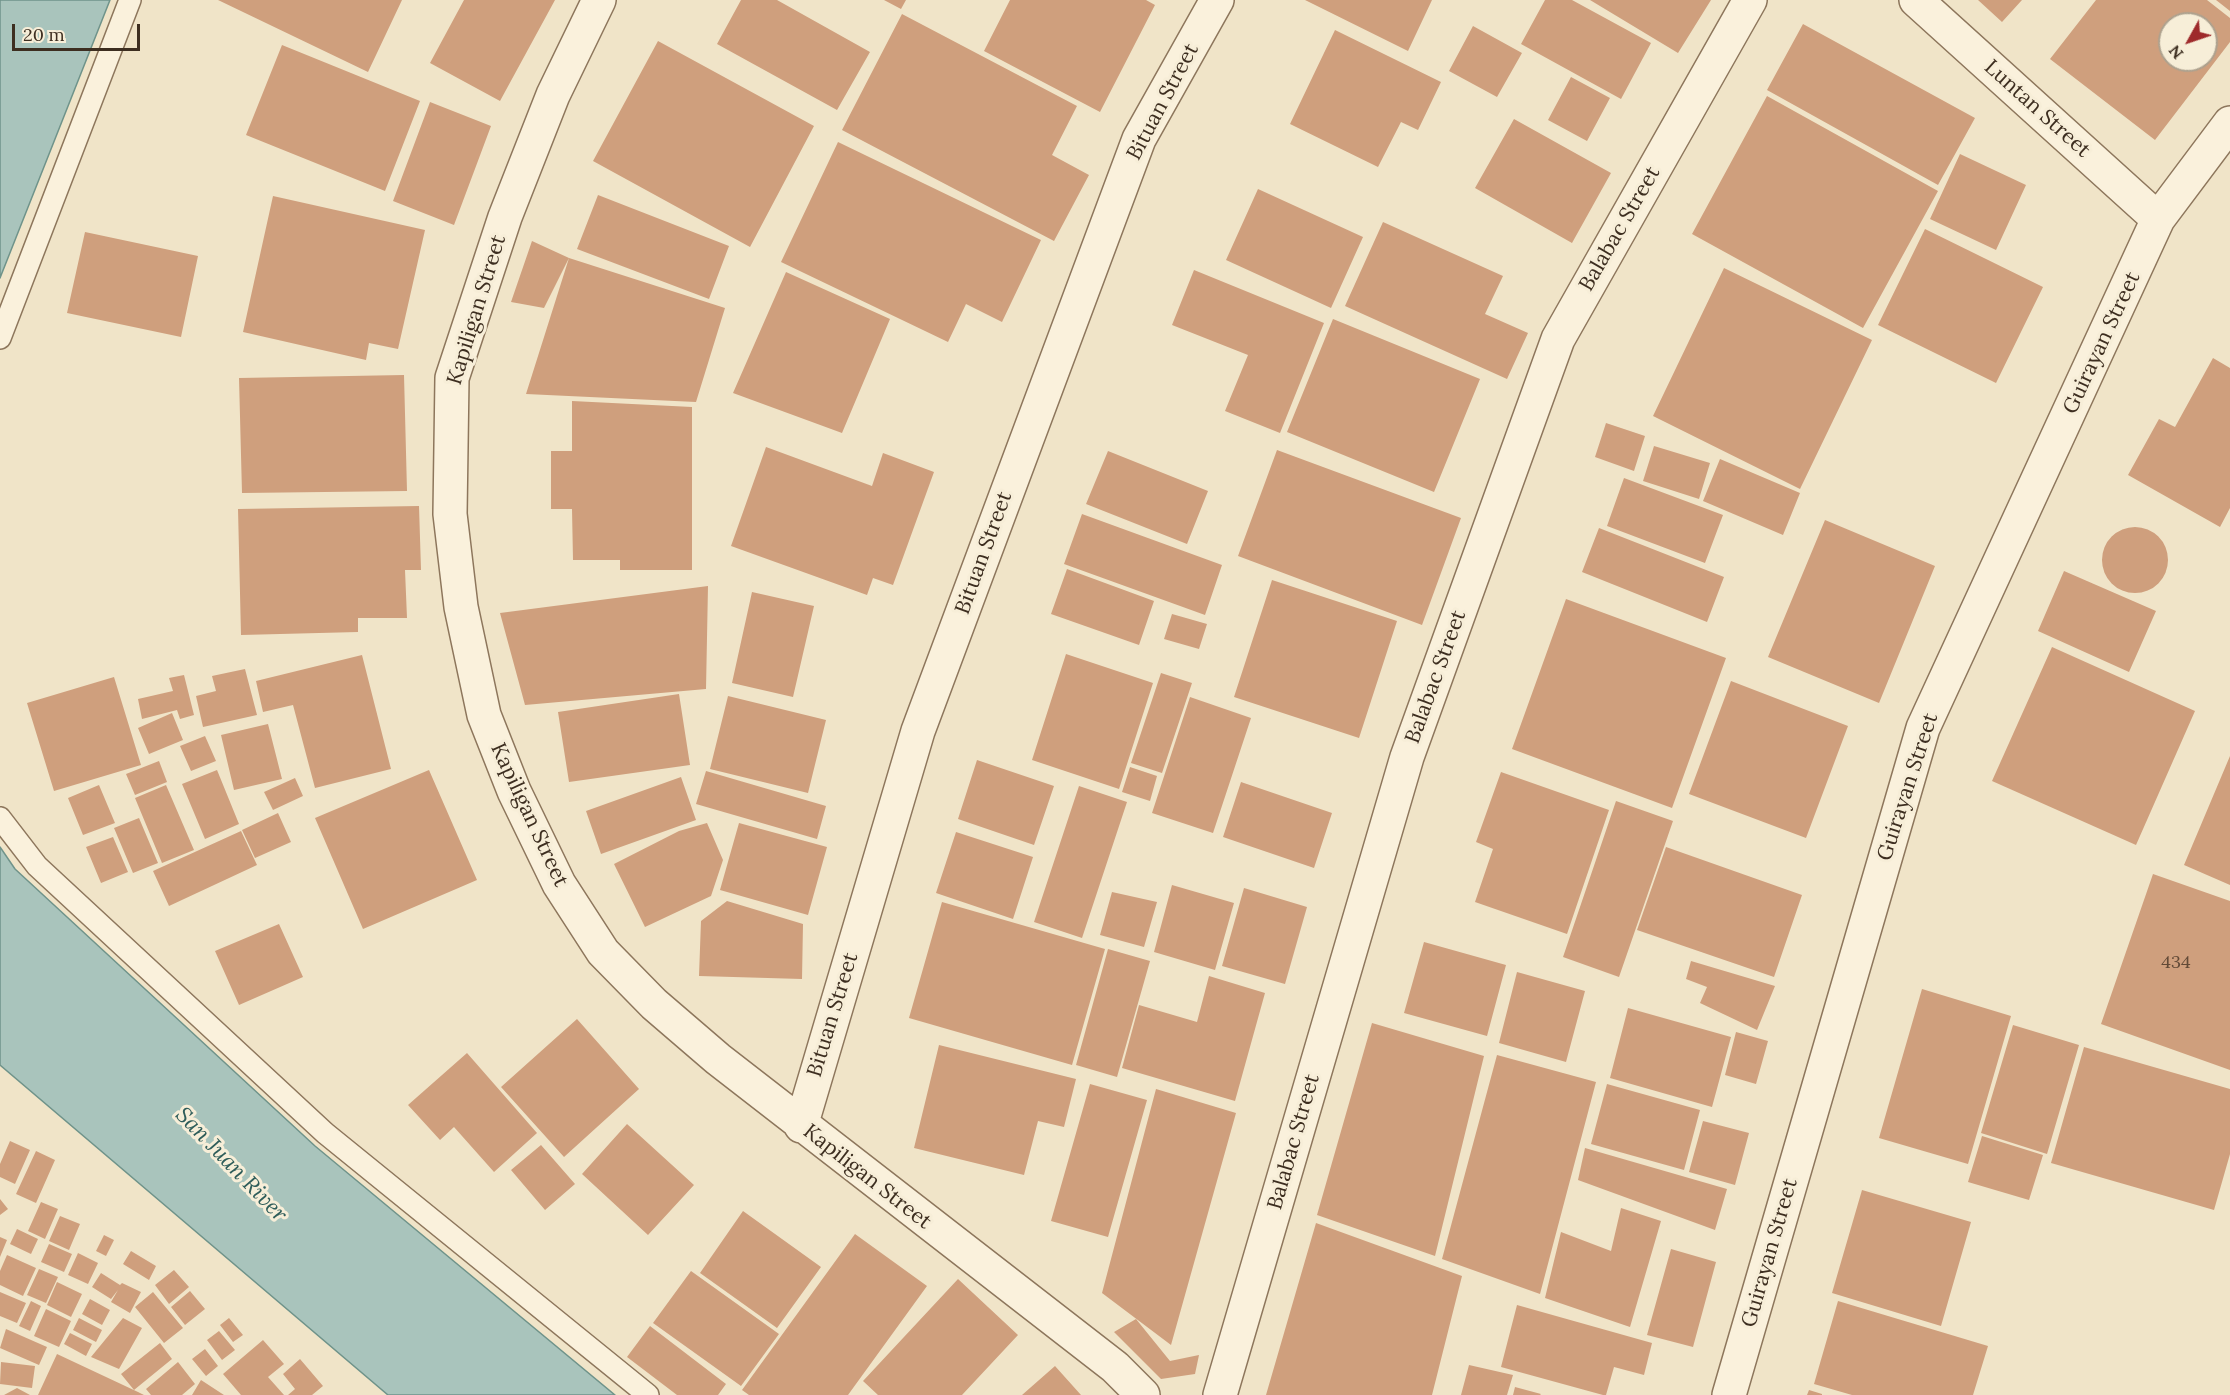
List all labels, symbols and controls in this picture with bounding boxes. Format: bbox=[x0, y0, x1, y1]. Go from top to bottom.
scale bar bbox=[15, 12, 142, 50]
north arrow bbox=[2158, 12, 2218, 72]
text: 20 m bbox=[23, 23, 65, 46]
street label: Bituan Street bbox=[1122, 39, 1204, 165]
text: N bbox=[2164, 41, 2187, 63]
street label: Luntan Street bbox=[1979, 55, 2095, 163]
street label: Balabac Street bbox=[1574, 162, 1666, 296]
street label: Kapiligan Street bbox=[442, 232, 512, 388]
street label: Guirayan Street bbox=[2058, 268, 2146, 418]
street label: Bituan Street bbox=[950, 488, 1018, 618]
street label: Balabac Street bbox=[1400, 607, 1472, 747]
street label: Guirayan Street bbox=[1872, 710, 1944, 864]
street label: Kapiligan Street bbox=[485, 739, 573, 891]
street label: Bituan Street bbox=[802, 950, 864, 1080]
house number: 434 bbox=[2161, 952, 2191, 974]
street label: Balabac Street bbox=[1263, 1071, 1325, 1213]
water label: San Juan River bbox=[170, 1102, 292, 1228]
street label: Kapiligan Street bbox=[798, 1119, 936, 1235]
street label: Guirayan Street bbox=[1737, 1176, 1803, 1330]

